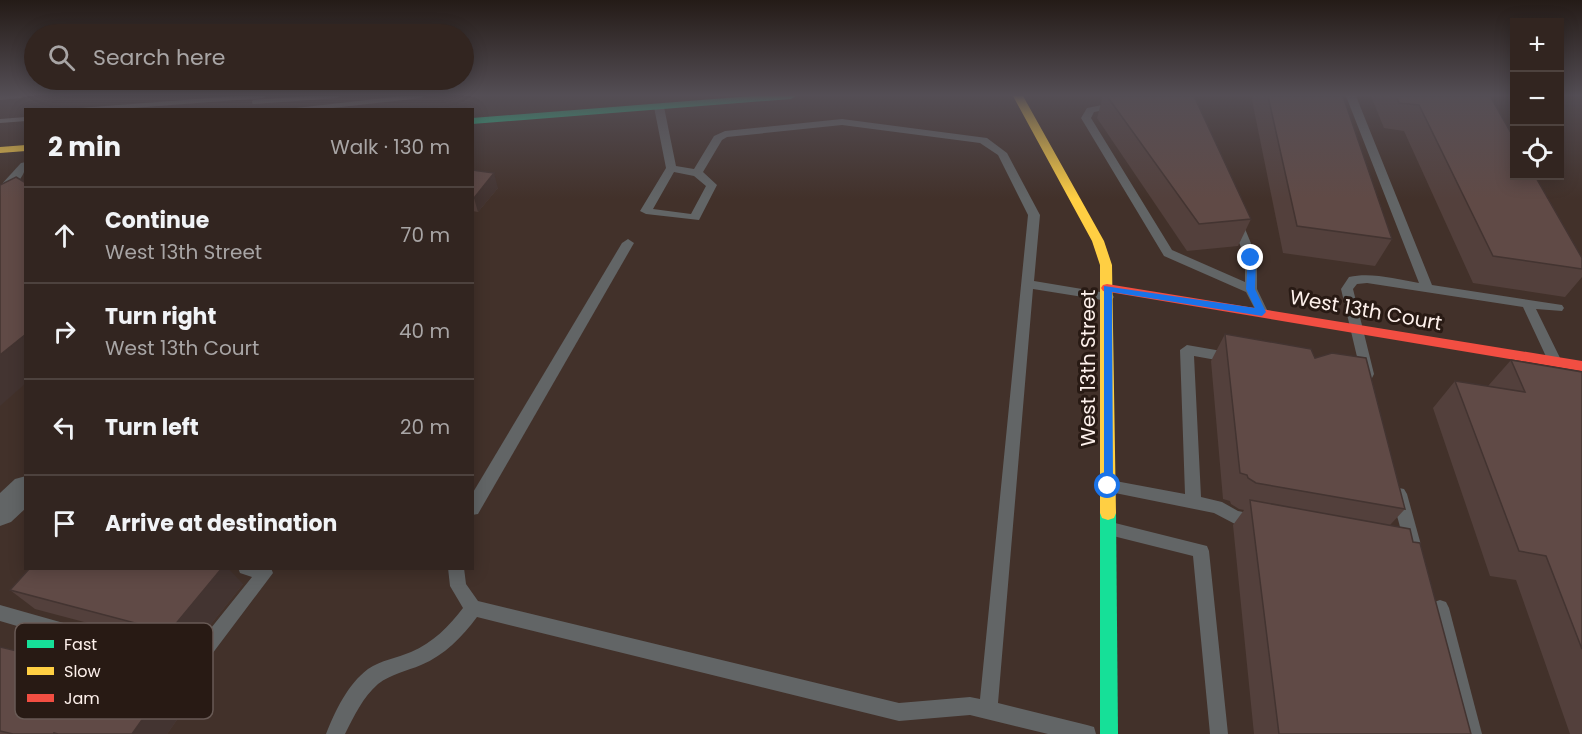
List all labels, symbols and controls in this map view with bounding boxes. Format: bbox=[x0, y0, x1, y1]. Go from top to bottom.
map controls bbox=[1510, 18, 1564, 180]
button: + bbox=[1510, 18, 1564, 72]
search box bbox=[24, 24, 474, 90]
icon: search bbox=[45, 41, 78, 74]
text: Search here bbox=[93, 42, 226, 73]
button: − bbox=[1510, 72, 1564, 126]
button: locate bbox=[1510, 126, 1564, 180]
text: 2 min bbox=[48, 129, 121, 165]
text: Walk · 130 m bbox=[330, 133, 450, 161]
text: Continue bbox=[105, 205, 209, 236]
icon: ahead bbox=[48, 219, 81, 252]
text: 70 m bbox=[401, 221, 450, 249]
text: West 13th Street bbox=[105, 238, 262, 266]
route end bbox=[1237, 244, 1263, 270]
street label: West 13th Court bbox=[1288, 283, 1444, 337]
street label: West 13th Street bbox=[1074, 289, 1102, 447]
text: Turn right bbox=[105, 301, 216, 332]
icon: right bbox=[48, 315, 81, 348]
text: 40 m bbox=[399, 317, 450, 345]
text: West 13th Court bbox=[105, 334, 259, 362]
icon: left bbox=[48, 411, 81, 444]
text: Turn left bbox=[105, 412, 199, 443]
text: 20 m bbox=[400, 413, 450, 441]
route start bbox=[1094, 472, 1120, 498]
icon: arrive bbox=[48, 507, 81, 540]
text: Arrive at destination bbox=[105, 508, 337, 539]
legend bbox=[15, 623, 213, 719]
text: Fast bbox=[64, 633, 97, 656]
text: Slow bbox=[64, 660, 101, 683]
text: Jam bbox=[64, 687, 100, 710]

